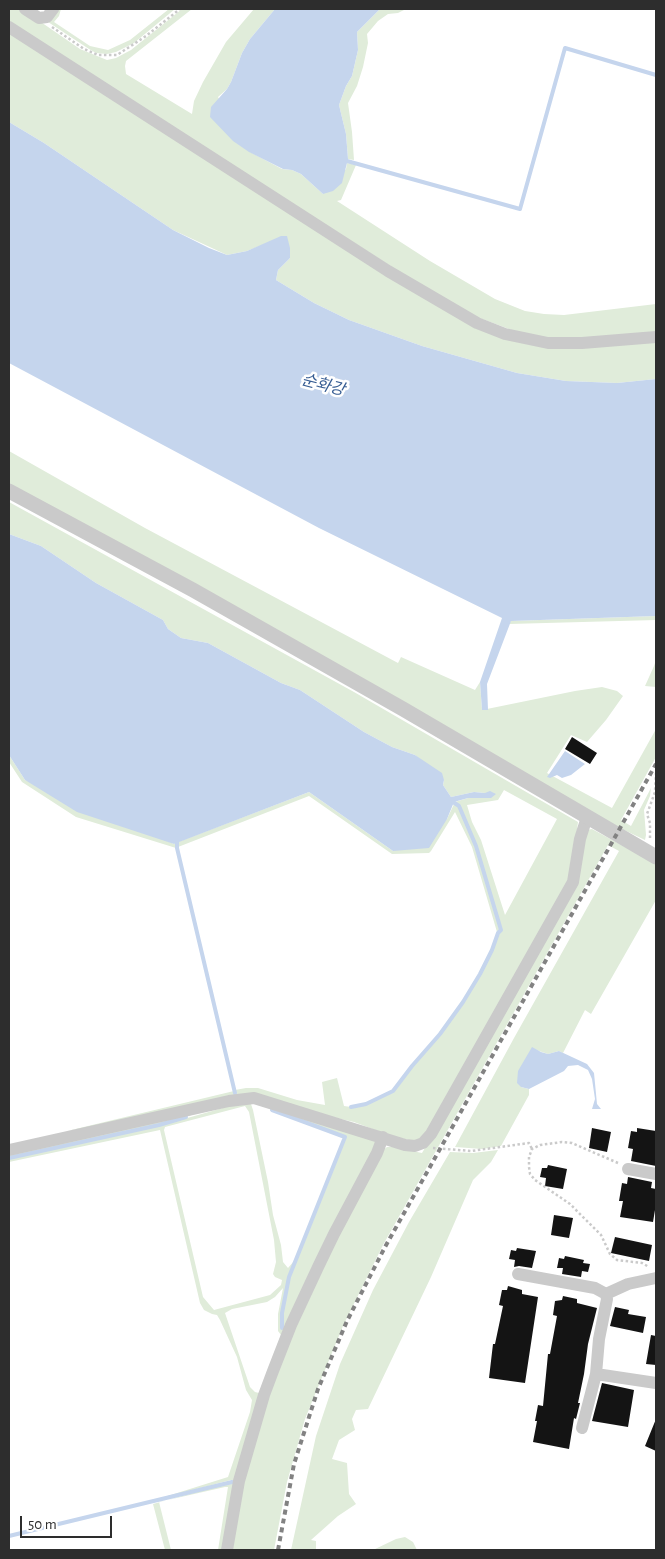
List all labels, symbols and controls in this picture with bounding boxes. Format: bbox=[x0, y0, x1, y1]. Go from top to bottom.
water label: 순화강 bbox=[299, 370, 347, 400]
scale bar bbox=[22, 1506, 115, 1538]
text: 50 m bbox=[28, 1517, 57, 1532]

